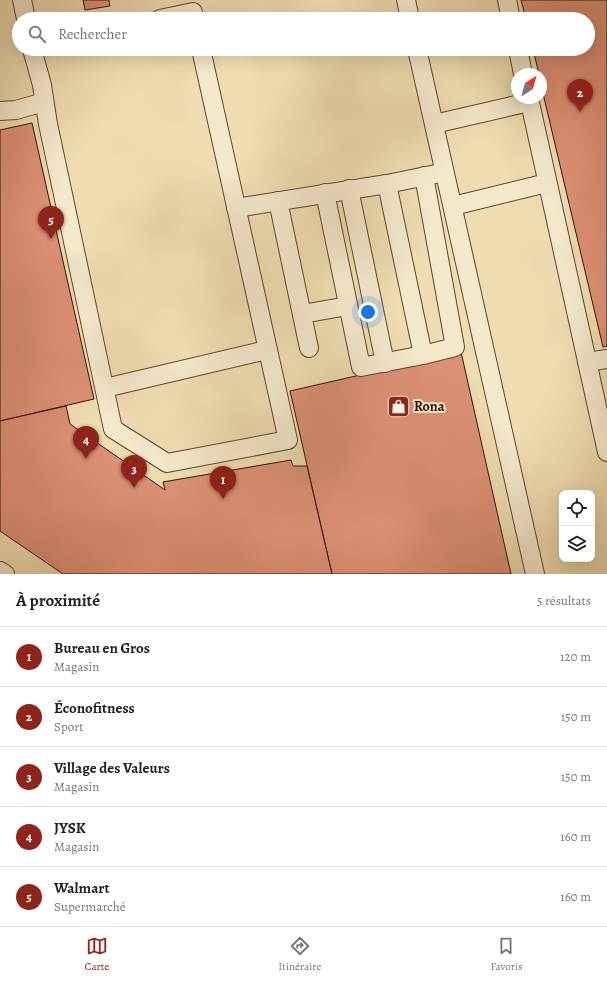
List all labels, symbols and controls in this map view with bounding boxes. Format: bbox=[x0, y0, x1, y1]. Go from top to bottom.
search box bbox=[12, 12, 595, 56]
icon: search bbox=[26, 23, 48, 45]
text: Rechercher bbox=[58, 24, 127, 44]
north arrow bbox=[511, 68, 547, 104]
pin: 2 bbox=[567, 79, 593, 112]
pin: 5 bbox=[38, 206, 64, 239]
your location bbox=[358, 302, 378, 322]
shop icon: Rona bbox=[386, 393, 412, 419]
place label: Rona bbox=[414, 397, 445, 416]
pin: 4 bbox=[73, 426, 99, 459]
pin: 3 bbox=[121, 455, 147, 488]
pin: 1 bbox=[210, 466, 236, 499]
map controls bbox=[559, 490, 595, 562]
button: locate bbox=[559, 490, 595, 526]
button: layers bbox=[559, 526, 595, 562]
text: À proximité bbox=[16, 589, 100, 612]
text: 5 résultats bbox=[537, 592, 591, 609]
text: Bureau en Gros bbox=[54, 638, 150, 658]
text: 1 bbox=[27, 648, 31, 665]
text: 120 m bbox=[560, 648, 591, 665]
text: Magasin bbox=[54, 658, 99, 675]
text: Éconofitness bbox=[54, 698, 135, 718]
text: 2 bbox=[26, 708, 32, 725]
text: 150 m bbox=[561, 708, 591, 725]
text: Sport bbox=[54, 718, 84, 735]
text: Village des Valeurs bbox=[54, 758, 170, 778]
text: 3 bbox=[26, 768, 32, 785]
text: 150 m bbox=[561, 768, 591, 785]
text: Magasin bbox=[54, 778, 99, 795]
text: JYSK bbox=[54, 818, 86, 838]
text: 4 bbox=[26, 828, 32, 845]
text: 160 m bbox=[560, 828, 591, 845]
text: Magasin bbox=[54, 838, 99, 855]
text: Walmart bbox=[54, 878, 110, 898]
text: 5 bbox=[26, 888, 32, 905]
text: 160 m bbox=[560, 888, 591, 905]
text: Supermarché bbox=[54, 898, 126, 915]
tab: Carte bbox=[85, 935, 109, 974]
tab: Itinéraire bbox=[278, 935, 321, 974]
tab: Favoris bbox=[490, 935, 522, 974]

